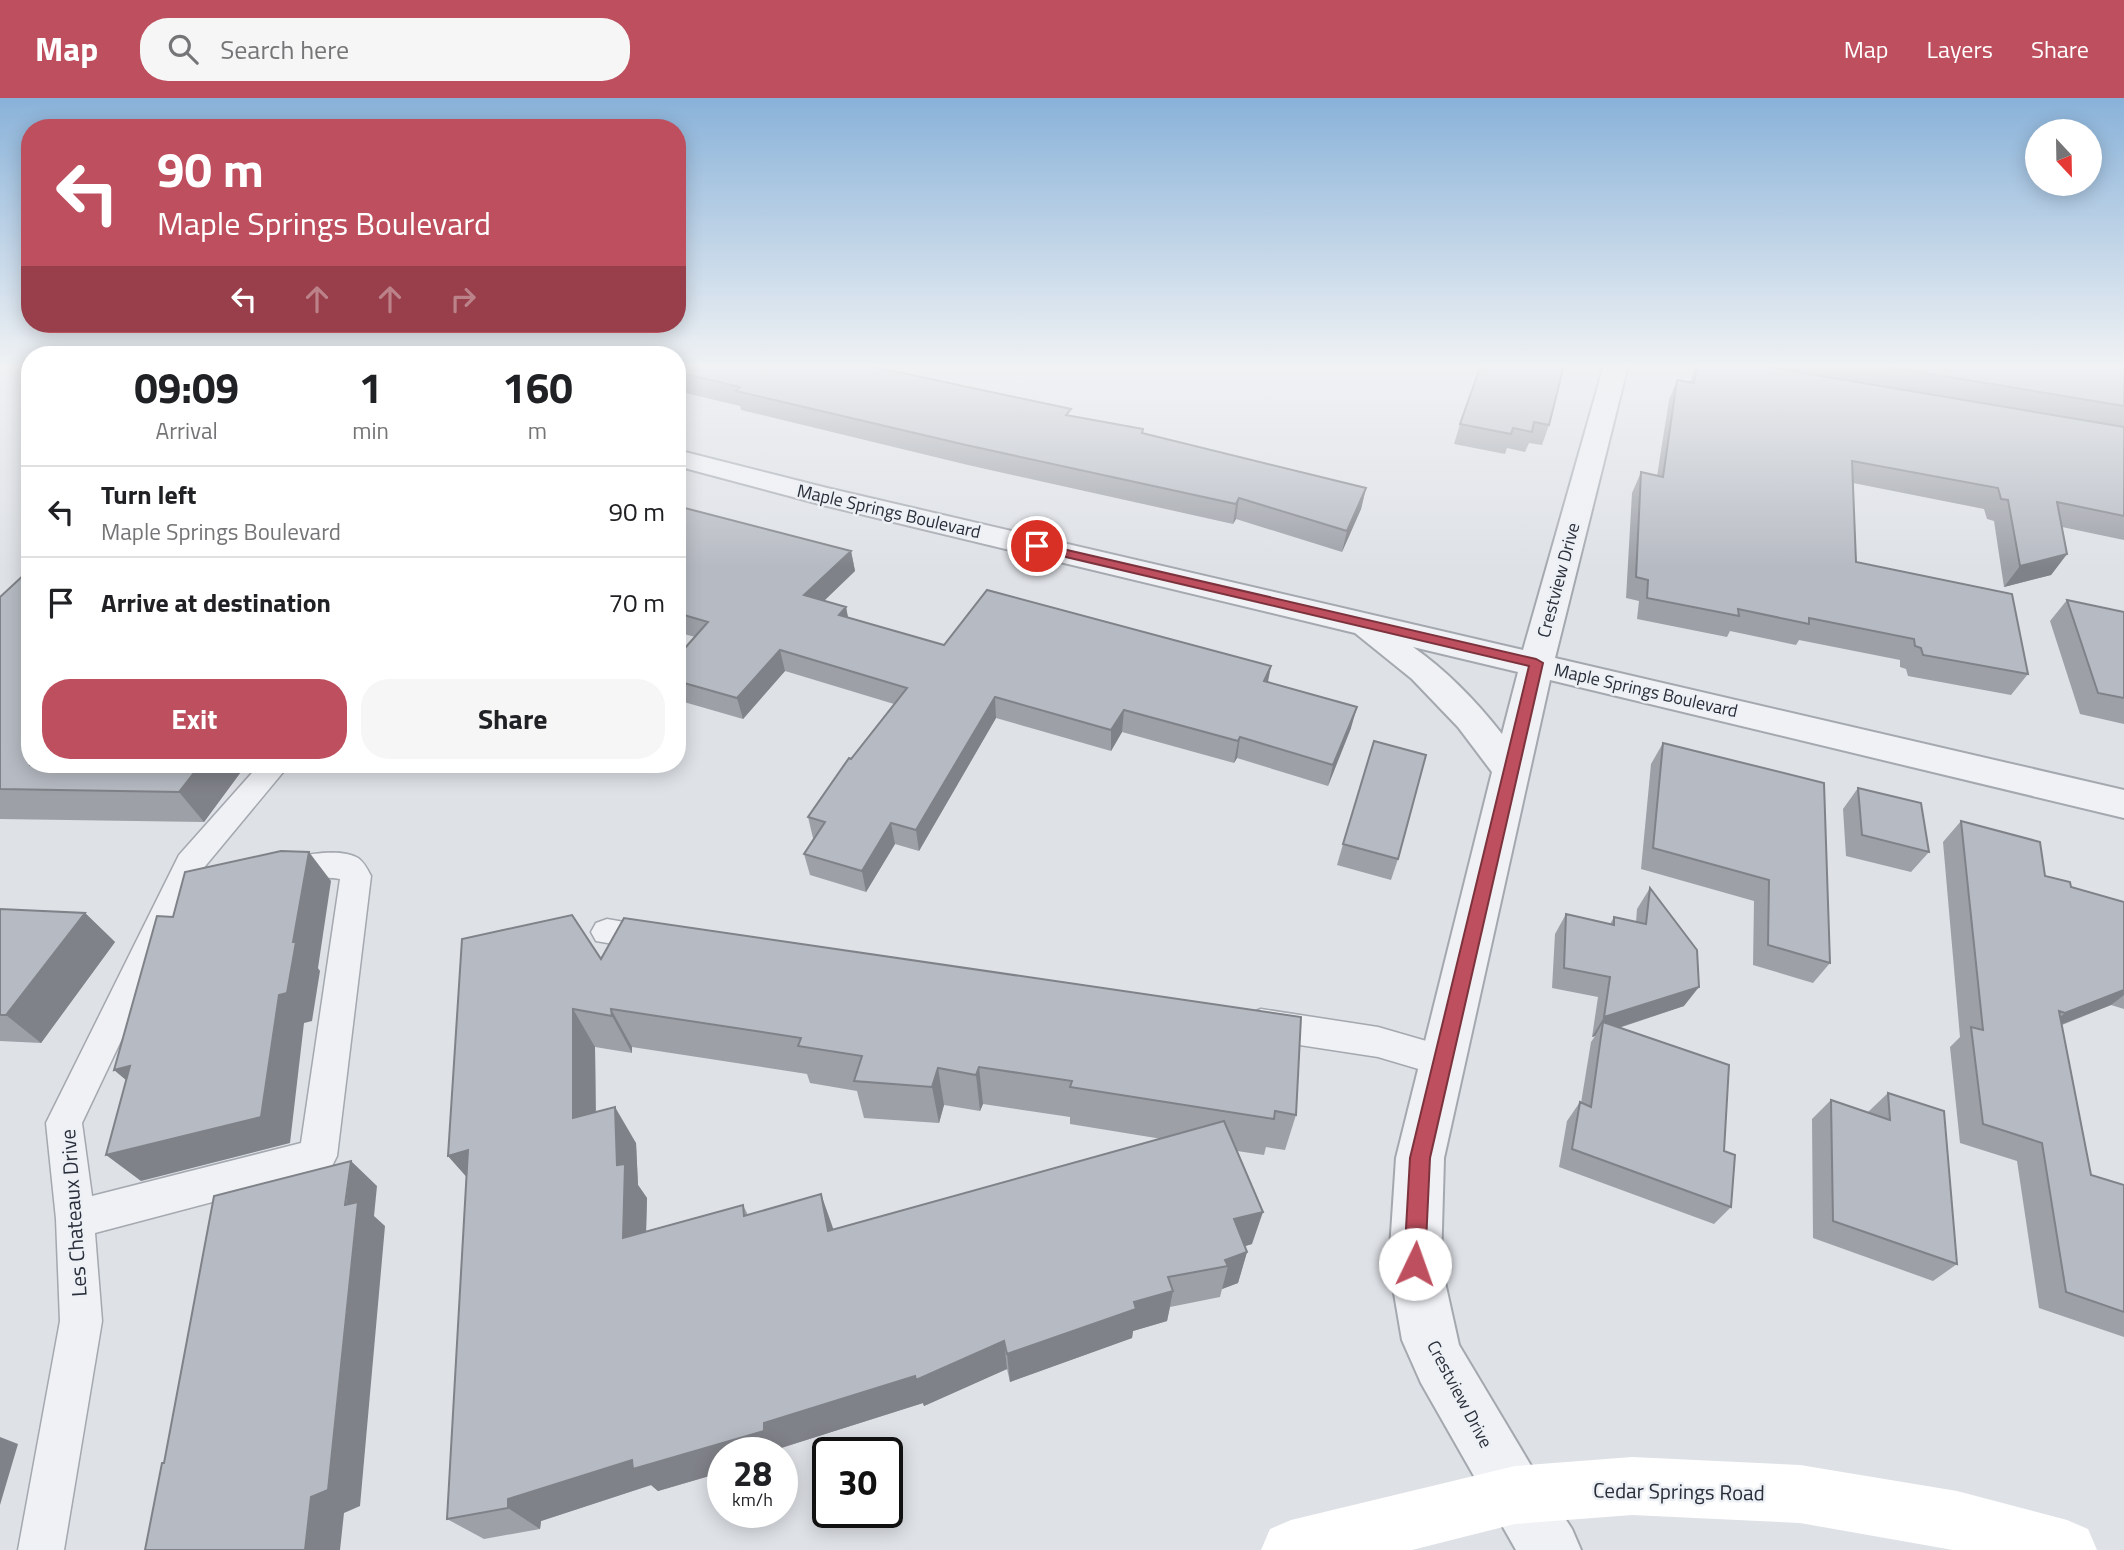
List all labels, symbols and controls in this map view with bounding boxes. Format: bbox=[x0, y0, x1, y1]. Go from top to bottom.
search box bbox=[140, 18, 630, 81]
text: Map bbox=[35, 24, 98, 74]
icon: search bbox=[164, 30, 202, 68]
text: Search here bbox=[220, 30, 349, 69]
text: Map bbox=[1844, 31, 1889, 67]
text: Layers bbox=[1927, 31, 1993, 67]
text: Share bbox=[2031, 31, 2089, 67]
north arrow bbox=[2025, 119, 2102, 196]
map controls bbox=[2025, 119, 2102, 196]
text: 90 m bbox=[157, 131, 264, 206]
icon: left bbox=[42, 147, 133, 238]
text: Maple Springs Boulevard bbox=[157, 199, 491, 247]
icon: left bbox=[225, 280, 263, 318]
icon: ahead bbox=[298, 280, 336, 318]
icon: ahead bbox=[371, 280, 409, 318]
icon: right bbox=[444, 280, 482, 318]
text: 09:09 bbox=[134, 355, 239, 419]
text: 1 bbox=[359, 355, 382, 419]
text: 160 bbox=[502, 355, 573, 419]
text: Arrival bbox=[155, 413, 218, 448]
text: min bbox=[352, 413, 389, 448]
text: m bbox=[528, 413, 547, 448]
text: Turn left bbox=[101, 475, 196, 514]
street label: Maple Springs Boulevard bbox=[794, 477, 984, 545]
text: 90 m bbox=[608, 492, 665, 531]
icon: left bbox=[42, 493, 80, 531]
text: Maple Springs Boulevard bbox=[101, 514, 341, 549]
pin bbox=[1007, 516, 1067, 576]
street label: Crestview Drive bbox=[1530, 519, 1586, 641]
icon: arrive bbox=[1018, 527, 1056, 565]
text: Arrive at destination bbox=[101, 583, 331, 622]
text: 70 m bbox=[608, 583, 665, 622]
icon: arrive bbox=[42, 584, 80, 622]
street label: Maple Springs Boulevard bbox=[1551, 656, 1741, 724]
button: Exit bbox=[42, 679, 347, 759]
button: Share bbox=[361, 679, 665, 759]
street label: Les Chateaux Drive bbox=[51, 1128, 95, 1298]
position arrow bbox=[1378, 1227, 1452, 1301]
street label: Crestview Drive bbox=[1420, 1335, 1500, 1453]
speed limit sign: 30 bbox=[812, 1437, 903, 1528]
text: 28 bbox=[733, 1446, 772, 1500]
street label: Cedar Springs Road bbox=[1593, 1474, 1765, 1508]
text: km/h bbox=[732, 1486, 773, 1513]

